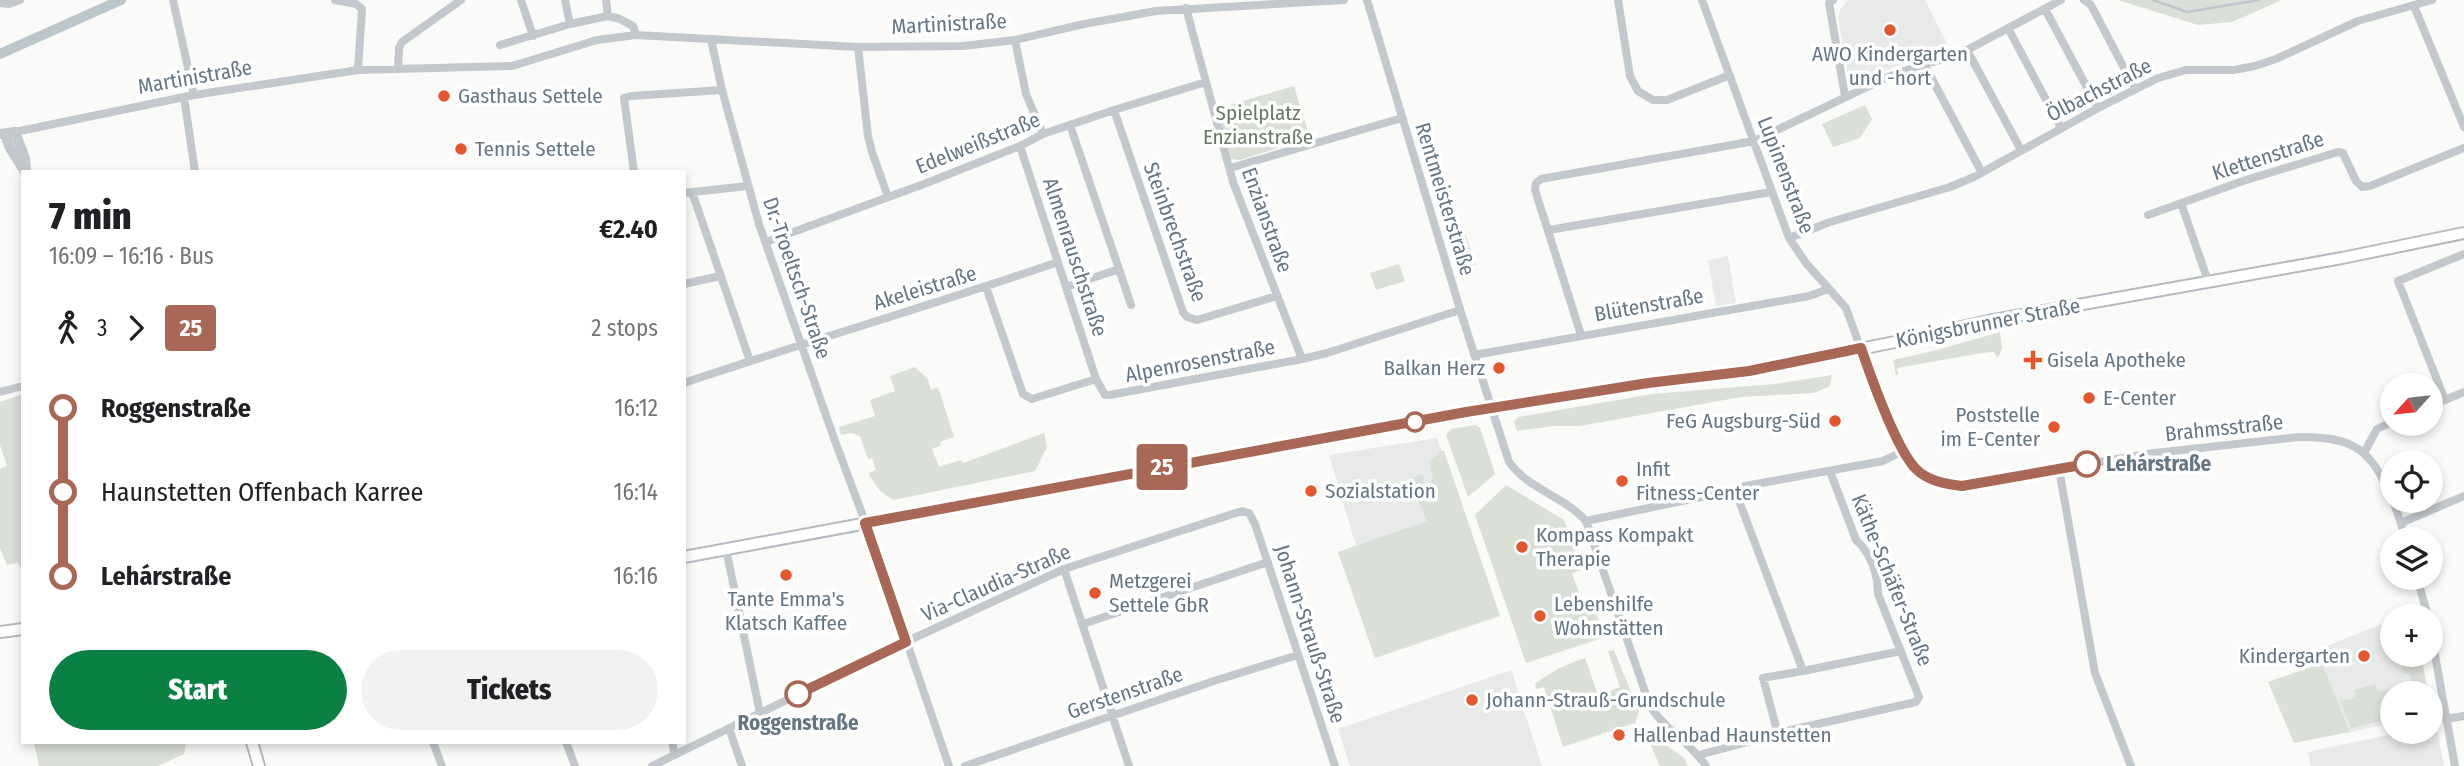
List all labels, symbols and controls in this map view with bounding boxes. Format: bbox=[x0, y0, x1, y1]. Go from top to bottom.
street label: Martinistraße bbox=[891, 8, 1007, 40]
marker: AWO Kindergarten und -hort bbox=[1882, 22, 1898, 38]
place label: AWO Kindergarten und -hort bbox=[1812, 41, 1968, 91]
street label: Ölbachstraße bbox=[2042, 52, 2156, 128]
street label: Martinistraße bbox=[136, 54, 254, 100]
place label: Gasthaus Settele bbox=[458, 83, 603, 109]
marker: Gasthaus Settele bbox=[436, 88, 452, 104]
park label: Spielplatz Enzianstraße bbox=[1203, 100, 1313, 150]
street label: Edelweißstraße bbox=[912, 106, 1044, 180]
street label: Lupinenstraße bbox=[1752, 113, 1820, 237]
street label: Rentmeisterstraße bbox=[1409, 119, 1481, 279]
street label: Klettenstraße bbox=[2209, 126, 2327, 186]
place label: Tennis Settele bbox=[475, 136, 596, 162]
marker: Tennis Settele bbox=[453, 141, 469, 157]
street label: Steinbrechstraße bbox=[1138, 159, 1212, 305]
street label: Enzianstraße bbox=[1236, 164, 1298, 276]
street label: Almenrauschstraße bbox=[1037, 174, 1113, 340]
text: 7 min bbox=[49, 193, 132, 239]
street label: Dr.-Troeltsch-Straße bbox=[757, 194, 837, 362]
text: €2.40 bbox=[599, 214, 658, 245]
text: 16:09 – 16:16 · Bus bbox=[49, 242, 214, 270]
street label: Akeleistraße bbox=[870, 260, 980, 316]
street label: Blütenstraße bbox=[1592, 283, 1706, 327]
street label: Königsbrunner Straße bbox=[1894, 292, 2082, 354]
icon: walk bbox=[49, 309, 87, 347]
icon: forward bbox=[117, 309, 155, 347]
text: 3 bbox=[97, 314, 107, 342]
text: 25 bbox=[179, 314, 202, 342]
text: 2 stops bbox=[591, 314, 658, 342]
street label: Alpenrosenstraße bbox=[1123, 334, 1277, 388]
place label: Gisela Apotheke bbox=[2047, 347, 2186, 373]
marker: Gisela Apotheke bbox=[2025, 352, 2041, 368]
place label: Balkan Herz bbox=[1384, 355, 1485, 381]
marker: Balkan Herz bbox=[1491, 360, 1507, 376]
north arrow bbox=[2380, 373, 2443, 436]
map controls bbox=[2380, 373, 2443, 744]
place label: E-Center bbox=[2103, 385, 2177, 411]
marker: E-Center bbox=[2081, 390, 2097, 406]
text: Roggenstraße bbox=[101, 393, 251, 424]
text: 16:12 bbox=[615, 394, 658, 422]
place label: Poststelle im E-Center bbox=[1941, 402, 2041, 452]
place label: FeG Augsburg-Süd bbox=[1666, 408, 1821, 434]
street label: Brahmsstraße bbox=[2164, 409, 2284, 447]
unlabelled marker bbox=[1405, 412, 1425, 432]
marker: FeG Augsburg-Süd bbox=[1827, 413, 1843, 429]
marker: Poststelle im E-Center bbox=[2046, 419, 2062, 435]
line badge: 25 bbox=[1130, 444, 1194, 490]
button: locate bbox=[2380, 450, 2443, 513]
marker: Lehárstraße bbox=[2074, 451, 2100, 477]
place label: Lehárstraße bbox=[2106, 451, 2212, 477]
text: 25 bbox=[1151, 453, 1173, 481]
place label: Infit Fitness-Center bbox=[1636, 456, 1760, 506]
marker: Infit Fitness-Center bbox=[1614, 473, 1630, 489]
text: Haunstetten Offenbach Karree bbox=[101, 477, 423, 508]
text: 16:14 bbox=[614, 478, 658, 506]
place label: Sozialstation bbox=[1325, 478, 1436, 504]
marker: Sozialstation bbox=[1303, 483, 1319, 499]
street label: Käthe-Schäfer-Straße bbox=[1846, 490, 1938, 670]
place label: Kompass Kompakt Therapie bbox=[1536, 522, 1694, 572]
button: layers bbox=[2380, 527, 2443, 590]
street label: Via-Claudia-Straße bbox=[917, 539, 1075, 627]
marker: Kompass Kompakt Therapie bbox=[1514, 539, 1530, 555]
street label: Johann-Strauß-Straße bbox=[1269, 541, 1351, 727]
text: Lehárstraße bbox=[101, 561, 231, 592]
text: 16:16 bbox=[613, 562, 658, 590]
marker: Tante Emma's Klatsch Kaffee bbox=[778, 567, 794, 583]
place label: Metzgerei Settele GbR bbox=[1109, 568, 1210, 618]
marker: Metzgerei Settele GbR bbox=[1087, 585, 1103, 601]
place label: Tante Emma's Klatsch Kaffee bbox=[725, 586, 847, 636]
place label: Lebenshilfe Wohnstätten bbox=[1554, 591, 1664, 641]
button: + bbox=[2380, 604, 2443, 667]
marker: Lebenshilfe Wohnstätten bbox=[1532, 608, 1548, 624]
place label: Kindergarten bbox=[2239, 643, 2350, 669]
marker: Kindergarten bbox=[2356, 648, 2372, 664]
button: Start bbox=[49, 650, 347, 730]
button: Tickets bbox=[361, 650, 658, 730]
street label: Gerstenstraße bbox=[1064, 661, 1186, 725]
marker: Roggenstraße bbox=[785, 681, 811, 707]
button: − bbox=[2380, 681, 2443, 744]
place label: Johann-Strauß-Grundschule bbox=[1486, 687, 1726, 713]
marker: Johann-Strauß-Grundschule bbox=[1464, 692, 1480, 708]
place label: Roggenstraße bbox=[737, 710, 859, 736]
place label: Hallenbad Haunstetten bbox=[1633, 722, 1832, 748]
marker: Hallenbad Haunstetten bbox=[1611, 727, 1627, 743]

